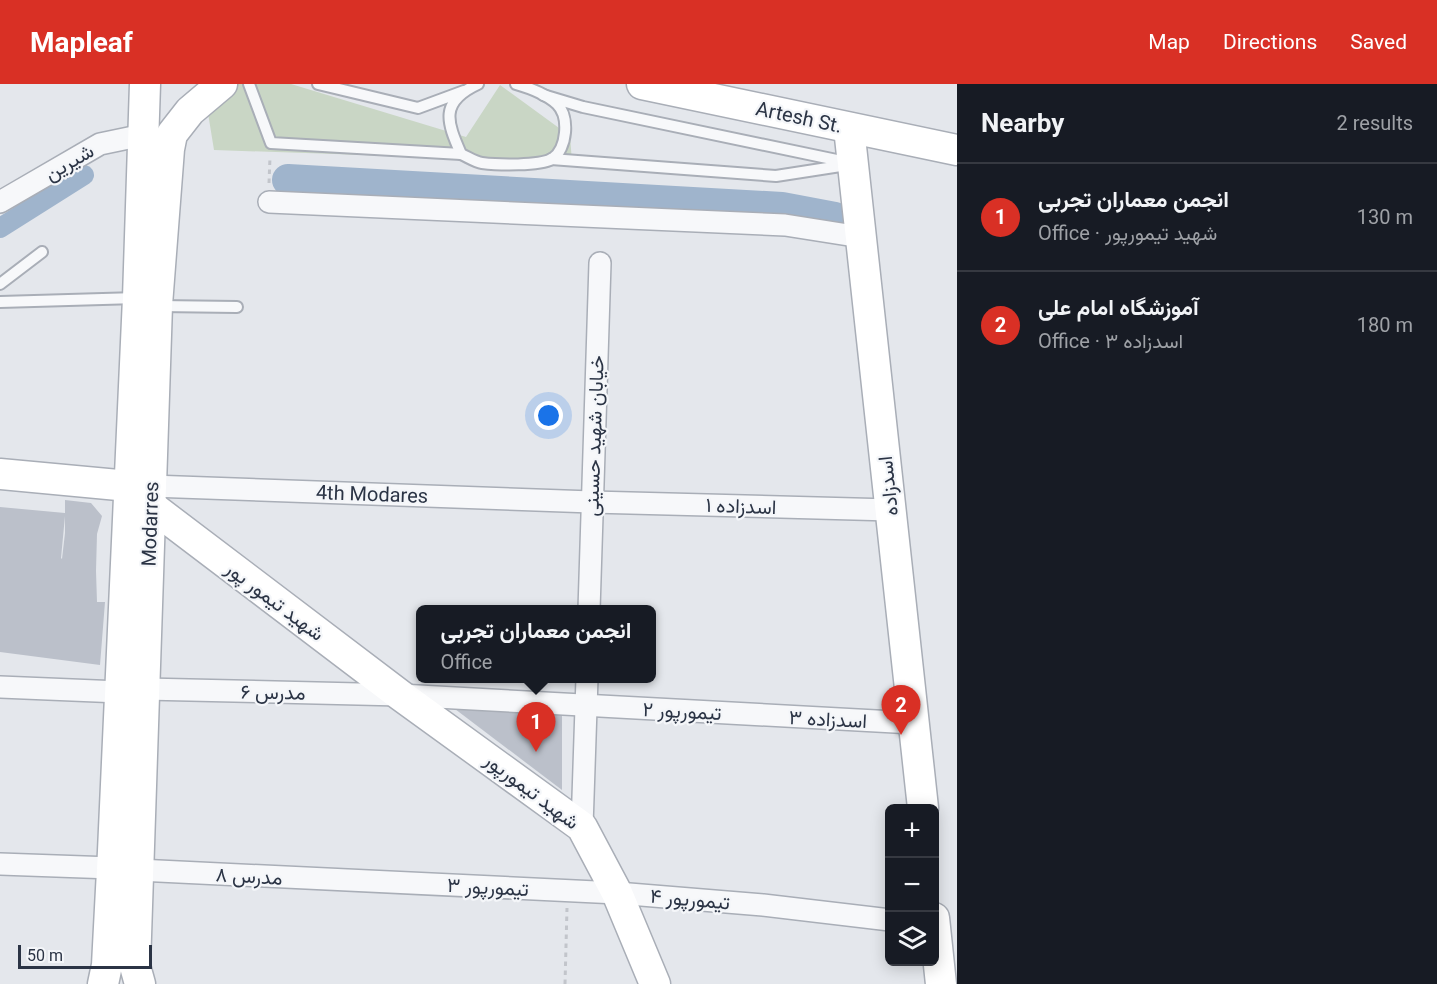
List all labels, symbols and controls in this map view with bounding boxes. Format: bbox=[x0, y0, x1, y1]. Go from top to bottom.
text: Mapleaf bbox=[30, 26, 133, 59]
text: Map bbox=[1148, 30, 1190, 54]
text: Directions bbox=[1223, 30, 1317, 54]
text: Saved bbox=[1350, 30, 1407, 54]
street label: Artesh St. bbox=[754, 96, 844, 138]
text: Nearby bbox=[981, 108, 1064, 138]
text: 2 results bbox=[1337, 111, 1413, 135]
street label: شیرین bbox=[40, 138, 98, 186]
text: انجمن معماران تجربی bbox=[1038, 187, 1229, 212]
text: 1 bbox=[995, 205, 1006, 229]
text: 130 m bbox=[1357, 205, 1413, 229]
text: Office · شهید تیمورپور bbox=[1038, 221, 1217, 245]
text: آموزشگاه امام علی bbox=[1038, 295, 1199, 320]
text: 2 bbox=[995, 313, 1006, 337]
text: 180 m bbox=[1357, 313, 1413, 337]
text: Office · اسدزاده ۳ bbox=[1038, 329, 1183, 353]
street label: خیابان شهید حسینی bbox=[579, 355, 610, 517]
your location bbox=[534, 401, 563, 430]
street label: اسدزاده bbox=[873, 455, 904, 517]
street label: 4th Modares bbox=[315, 480, 429, 508]
street label: Modarres bbox=[137, 481, 163, 567]
street label: اسدزاده ۱ bbox=[705, 493, 777, 520]
street label: شهید تیمور پور bbox=[219, 556, 329, 647]
popup bbox=[416, 605, 656, 683]
text: انجمن معماران تجربی bbox=[441, 618, 631, 643]
text: Office bbox=[441, 650, 492, 674]
street label: مدرس ۶ bbox=[240, 679, 306, 706]
pin: 2 bbox=[882, 686, 920, 735]
street label: تیمورپور ۲ bbox=[642, 697, 722, 727]
pin: 1 bbox=[516, 702, 556, 752]
street label: اسدزاده ۳ bbox=[788, 705, 868, 734]
street label: شهید تیمورپور bbox=[478, 747, 584, 836]
map controls bbox=[885, 804, 939, 966]
button: + bbox=[885, 804, 939, 858]
button: − bbox=[885, 858, 939, 912]
street label: مدرس ۸ bbox=[215, 862, 283, 891]
street label: تیمورپور ۳ bbox=[446, 873, 529, 903]
street label: تیمورپور ۴ bbox=[649, 884, 731, 916]
button: layers bbox=[885, 912, 939, 966]
scale bar bbox=[18, 942, 152, 970]
text: 50 m bbox=[27, 946, 63, 965]

